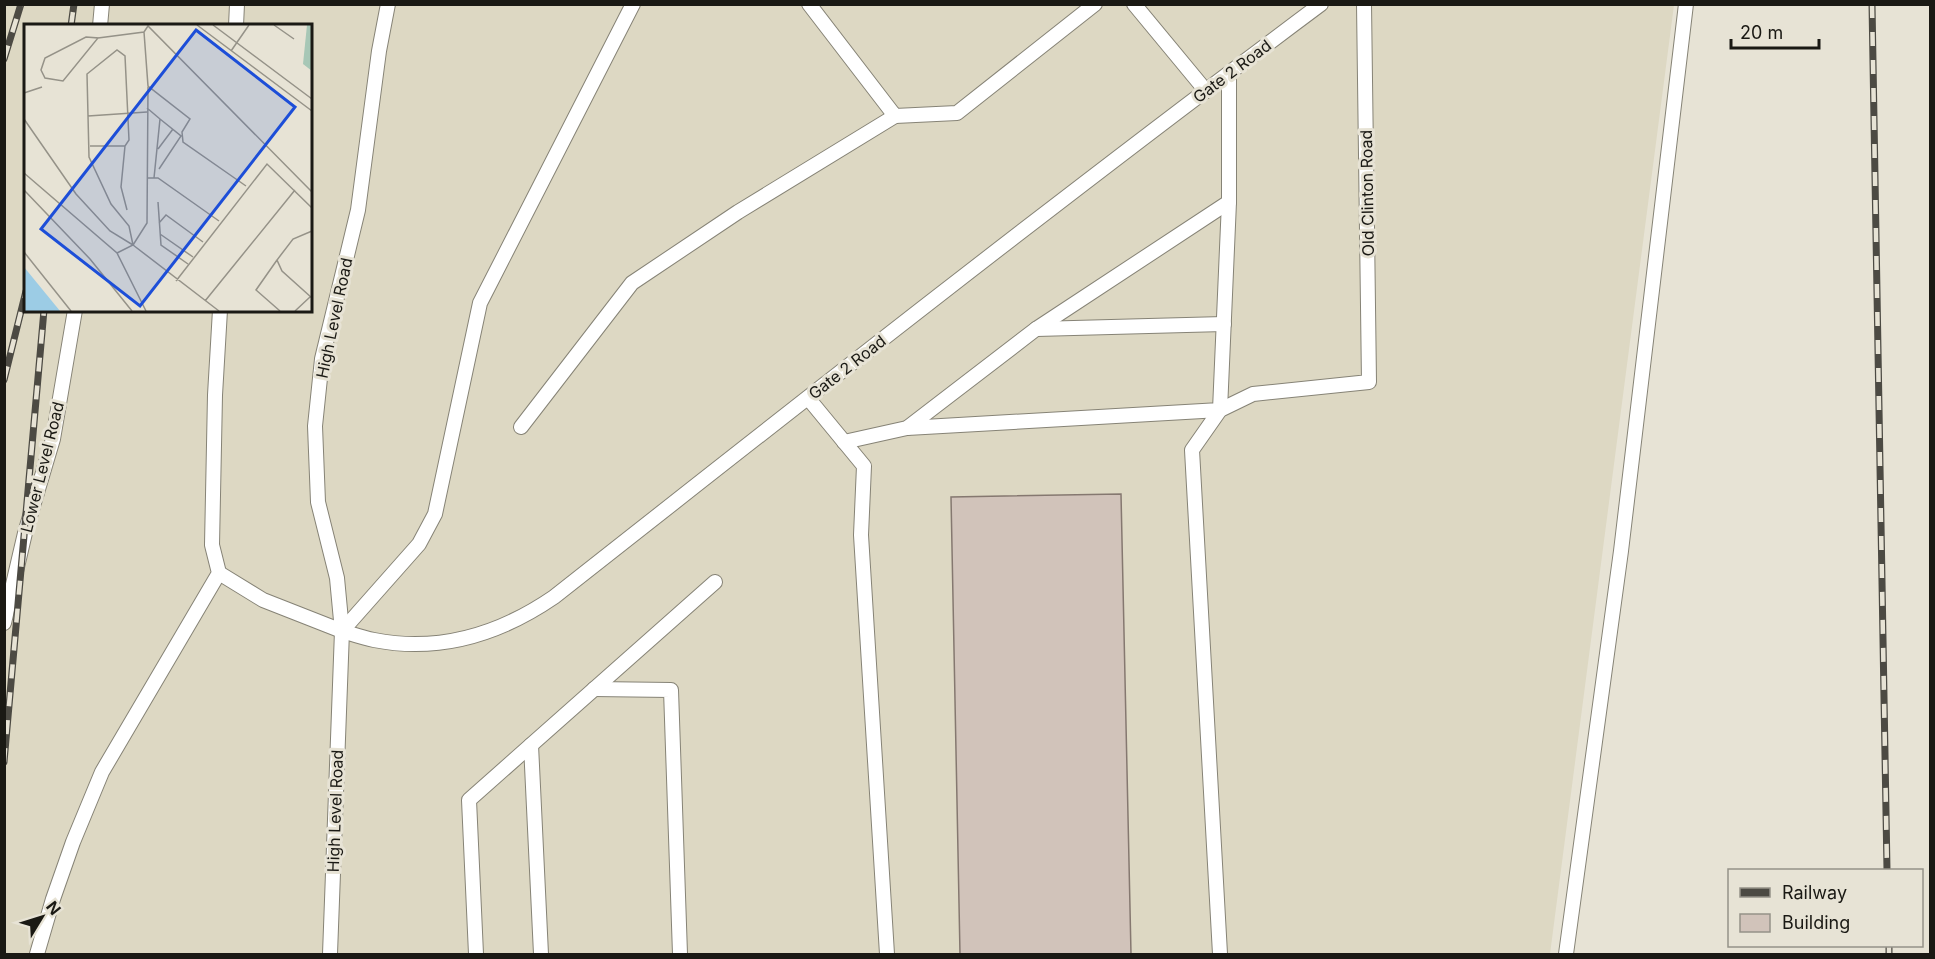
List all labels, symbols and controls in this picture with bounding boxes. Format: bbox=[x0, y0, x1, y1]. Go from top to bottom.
scale bar bbox=[1731, 12, 1820, 50]
text: 20 m bbox=[1740, 22, 1783, 43]
inset map bbox=[24, 24, 312, 312]
street label: Gate 2 Road bbox=[1189, 35, 1275, 107]
street label: Old Clinton Road bbox=[1356, 130, 1378, 256]
street label: High Level Road bbox=[311, 256, 357, 380]
street label: Gate 2 Road bbox=[804, 331, 890, 403]
street label: Lower Level Road bbox=[16, 400, 68, 534]
street label: High Level Road bbox=[323, 749, 347, 873]
legend bbox=[1728, 869, 1923, 947]
text: Railway bbox=[1782, 882, 1847, 903]
north arrow bbox=[12, 887, 72, 947]
text: N bbox=[42, 897, 65, 919]
text: Building bbox=[1782, 912, 1850, 933]

